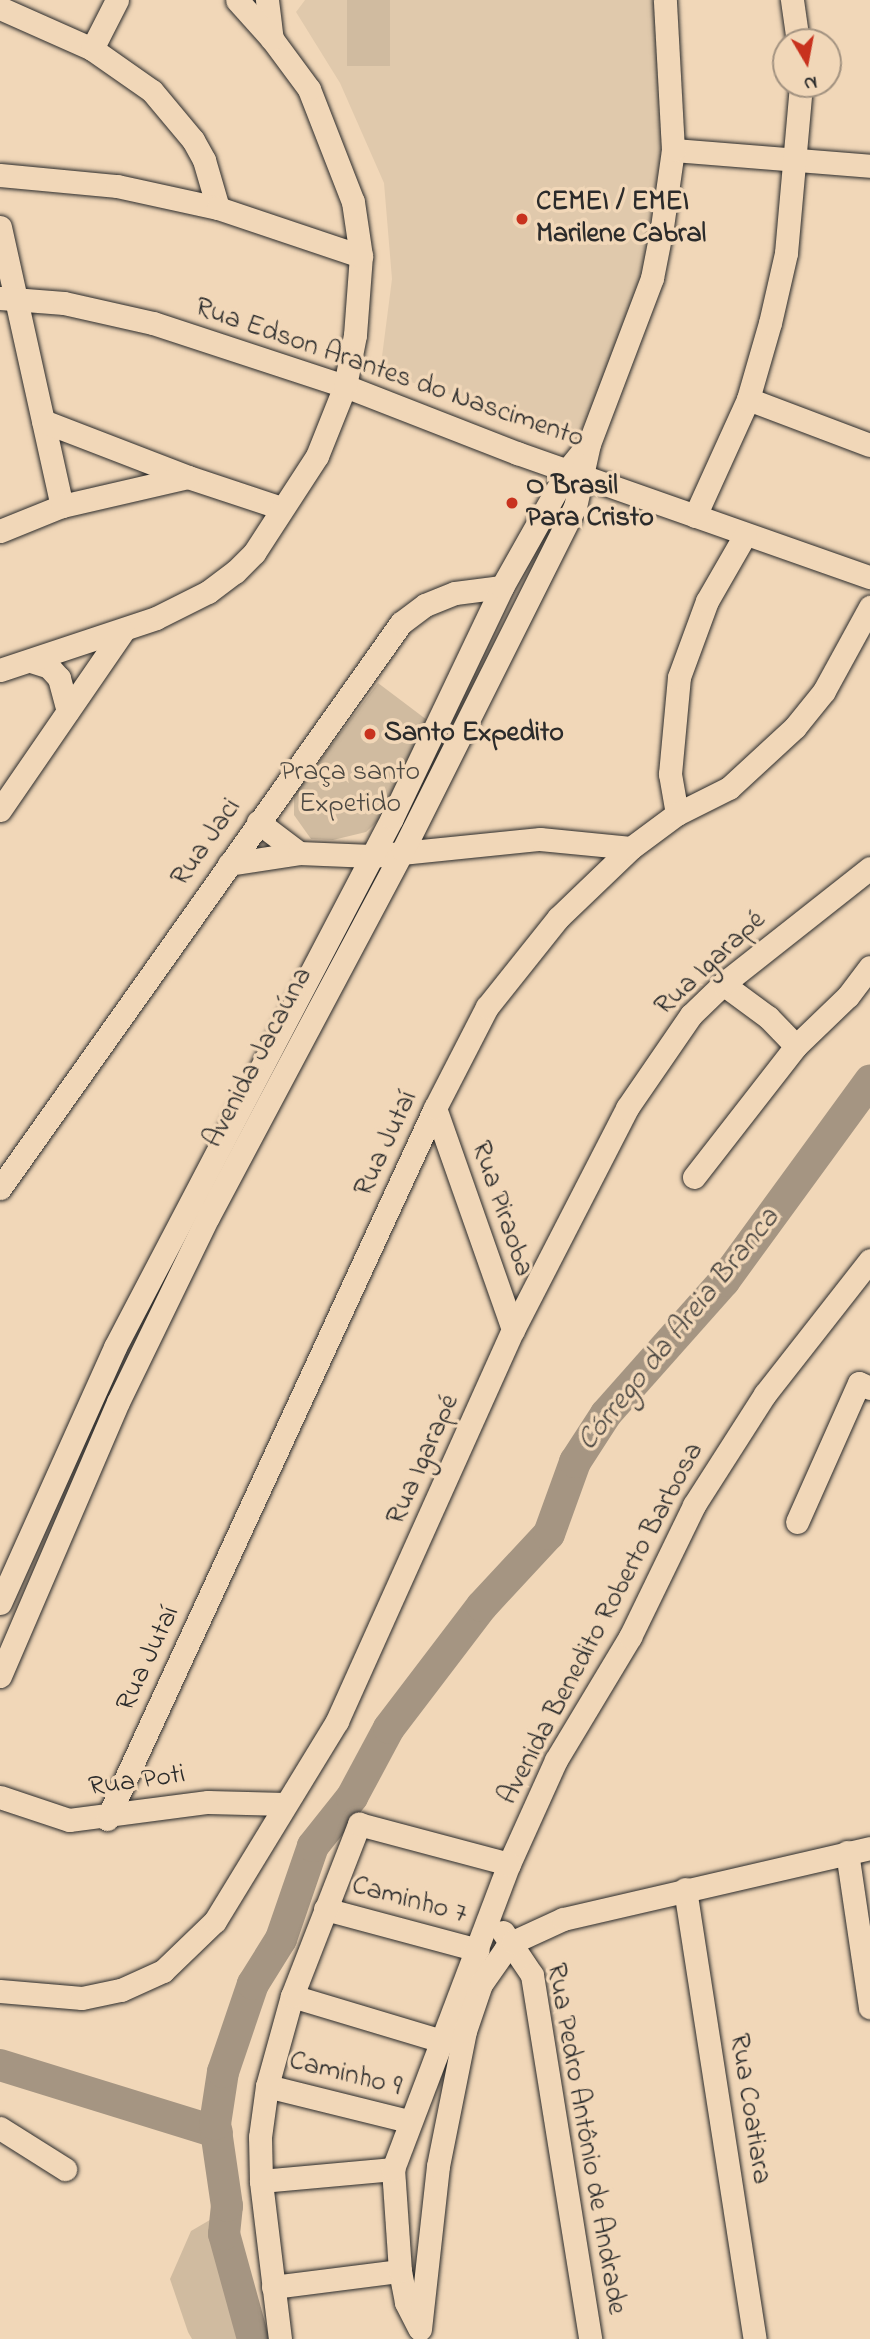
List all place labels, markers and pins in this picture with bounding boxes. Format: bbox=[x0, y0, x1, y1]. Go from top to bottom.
place label: CEMEI / EMEI Marilene Cabral bbox=[536, 186, 706, 252]
marker: CEMEI / EMEI Marilene Cabral bbox=[514, 211, 530, 227]
place label: O Brasil Para Cristo bbox=[526, 470, 654, 536]
marker: O Brasil Para Cristo bbox=[504, 495, 520, 511]
place label: Santo Expedito bbox=[384, 717, 564, 751]
marker: Santo Expedito bbox=[362, 726, 378, 742]

